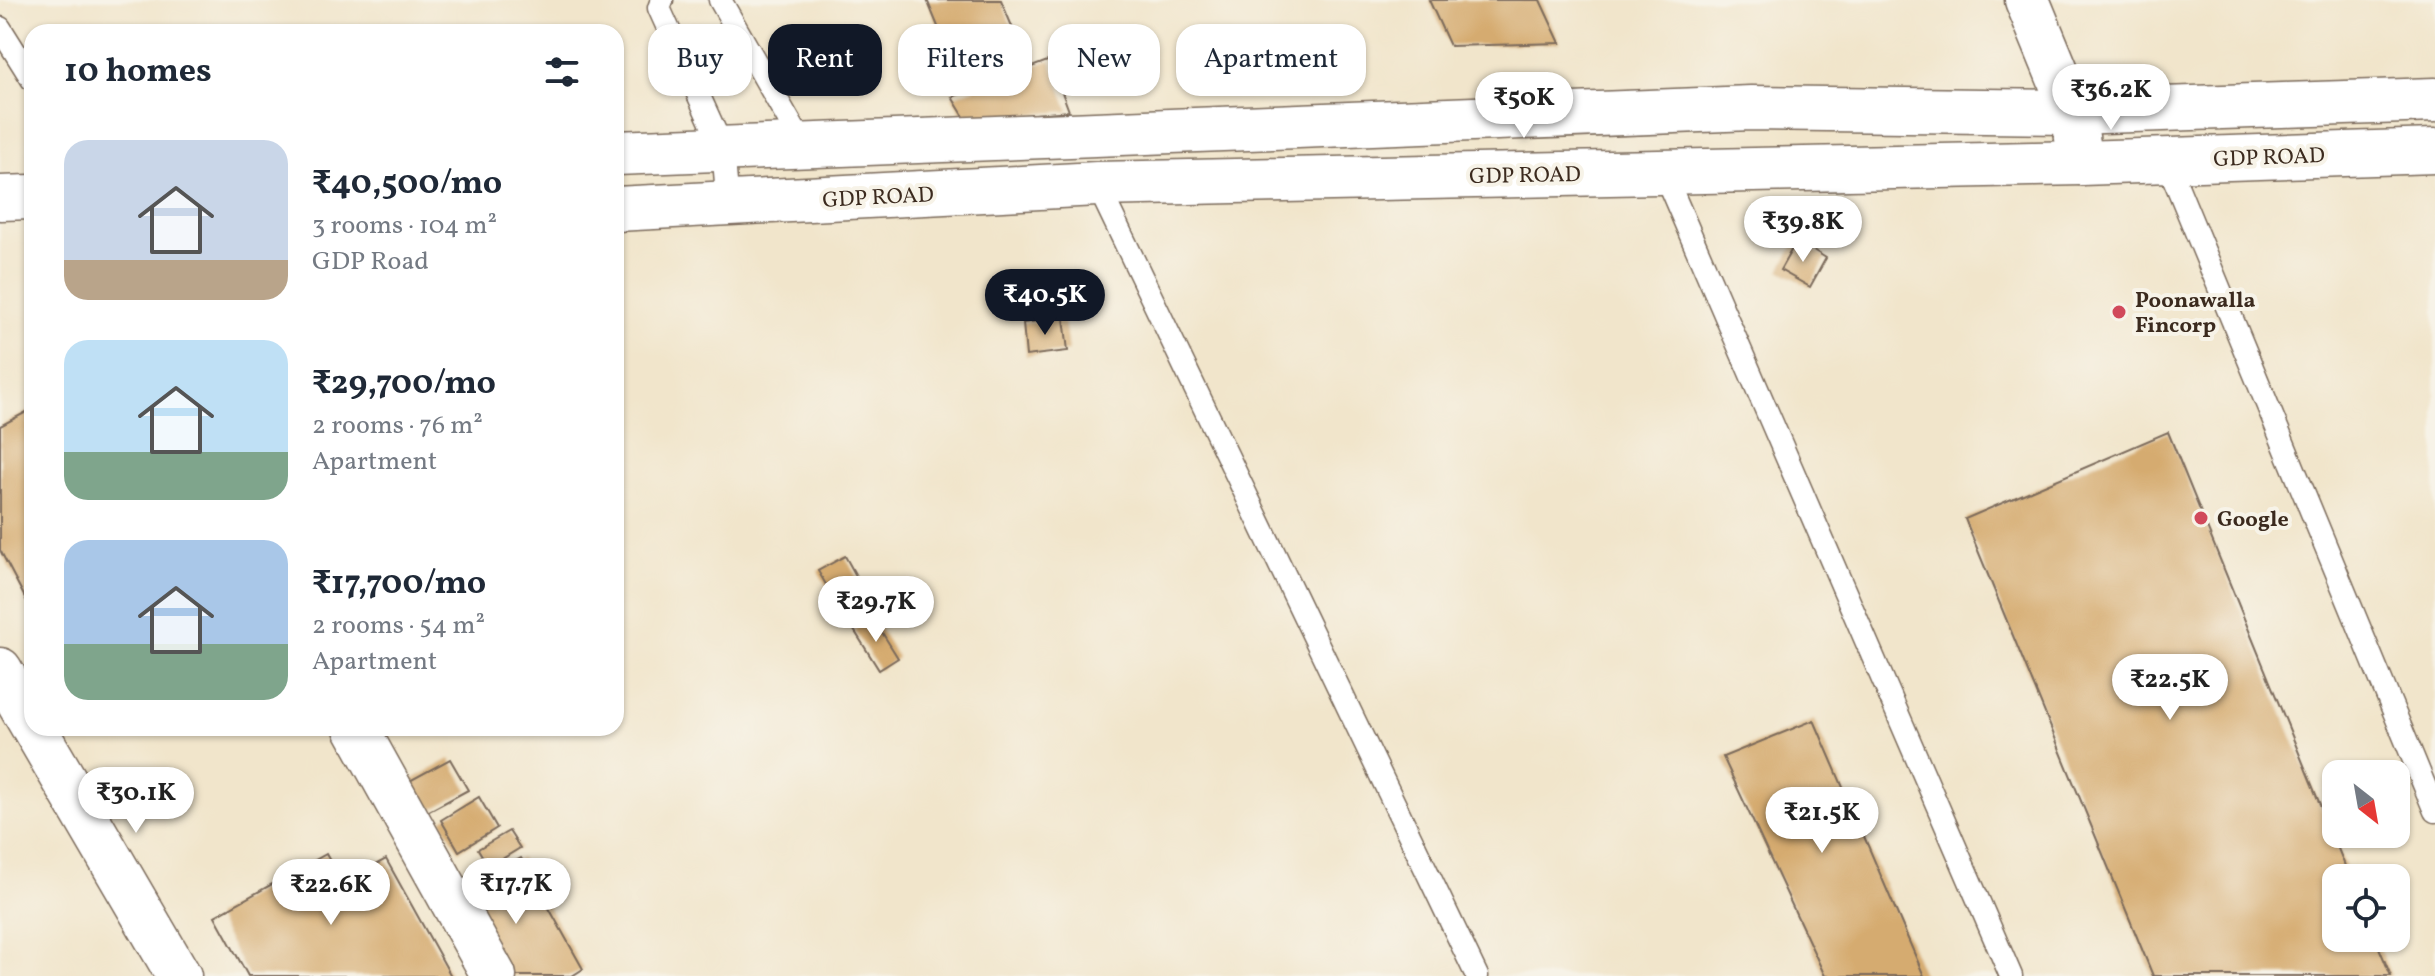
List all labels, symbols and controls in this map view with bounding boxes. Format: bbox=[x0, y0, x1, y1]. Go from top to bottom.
chip: Buy bbox=[648, 24, 752, 96]
chip: Rent bbox=[768, 24, 882, 96]
chip: Filters bbox=[898, 24, 1032, 96]
chip: New bbox=[1048, 24, 1160, 96]
chip: Apartment bbox=[1176, 24, 1366, 96]
text: 10 homes bbox=[64, 49, 212, 96]
icon: filters bbox=[540, 50, 584, 94]
pin: ₹36.2K bbox=[2046, 64, 2176, 132]
pin: ₹50K bbox=[1477, 72, 1571, 140]
text: ₹36.2K bbox=[2070, 72, 2152, 108]
text: ₹50K bbox=[1493, 80, 1555, 116]
street label: GDP ROAD bbox=[2213, 141, 2325, 176]
street label: GDP ROAD bbox=[1469, 160, 1581, 193]
text: ₹40,500/mo bbox=[312, 161, 502, 208]
icon: home bbox=[128, 172, 224, 268]
street label: GDP ROAD bbox=[822, 180, 935, 217]
pin: ₹39.8K bbox=[1738, 196, 1868, 264]
text: ₹39.8K bbox=[1762, 204, 1844, 240]
text: 3 rooms · 104 m² bbox=[312, 208, 497, 244]
text: GDP Road bbox=[312, 244, 429, 280]
pin: ₹40.5K bbox=[980, 269, 1110, 337]
text: ₹40.5K bbox=[1003, 277, 1087, 313]
place label: Poonawalla Fincorp bbox=[2135, 286, 2256, 342]
marker: Poonawalla Fincorp bbox=[2110, 303, 2128, 321]
text: ₹29,700/mo bbox=[312, 361, 496, 408]
icon: home bbox=[128, 372, 224, 468]
text: 2 rooms · 76 m² bbox=[312, 408, 483, 444]
text: Apartment bbox=[312, 444, 437, 480]
place label: Google bbox=[2217, 505, 2289, 536]
marker: Google bbox=[2192, 509, 2210, 527]
text: ₹17,700/mo bbox=[312, 561, 486, 608]
icon: home bbox=[128, 572, 224, 668]
pin: ₹29.7K bbox=[811, 576, 941, 644]
text: ₹29.7K bbox=[836, 584, 916, 620]
text: 2 rooms · 54 m² bbox=[312, 608, 485, 644]
text: Apartment bbox=[312, 644, 437, 680]
pin: ₹22.5K bbox=[2105, 654, 2235, 722]
text: ₹22.5K bbox=[2130, 662, 2210, 698]
north arrow bbox=[2322, 760, 2410, 848]
map controls bbox=[2322, 760, 2410, 952]
pin: ₹30.1K bbox=[71, 767, 201, 835]
text: ₹30.1K bbox=[96, 775, 176, 811]
pin: ₹21.5K bbox=[1757, 787, 1887, 855]
text: ₹21.5K bbox=[1784, 795, 1860, 831]
pin: ₹17.7K bbox=[451, 858, 581, 926]
pin: ₹22.6K bbox=[266, 859, 396, 927]
button: locate bbox=[2322, 864, 2410, 952]
text: ₹17.7K bbox=[480, 866, 552, 902]
text: ₹22.6K bbox=[290, 867, 372, 903]

